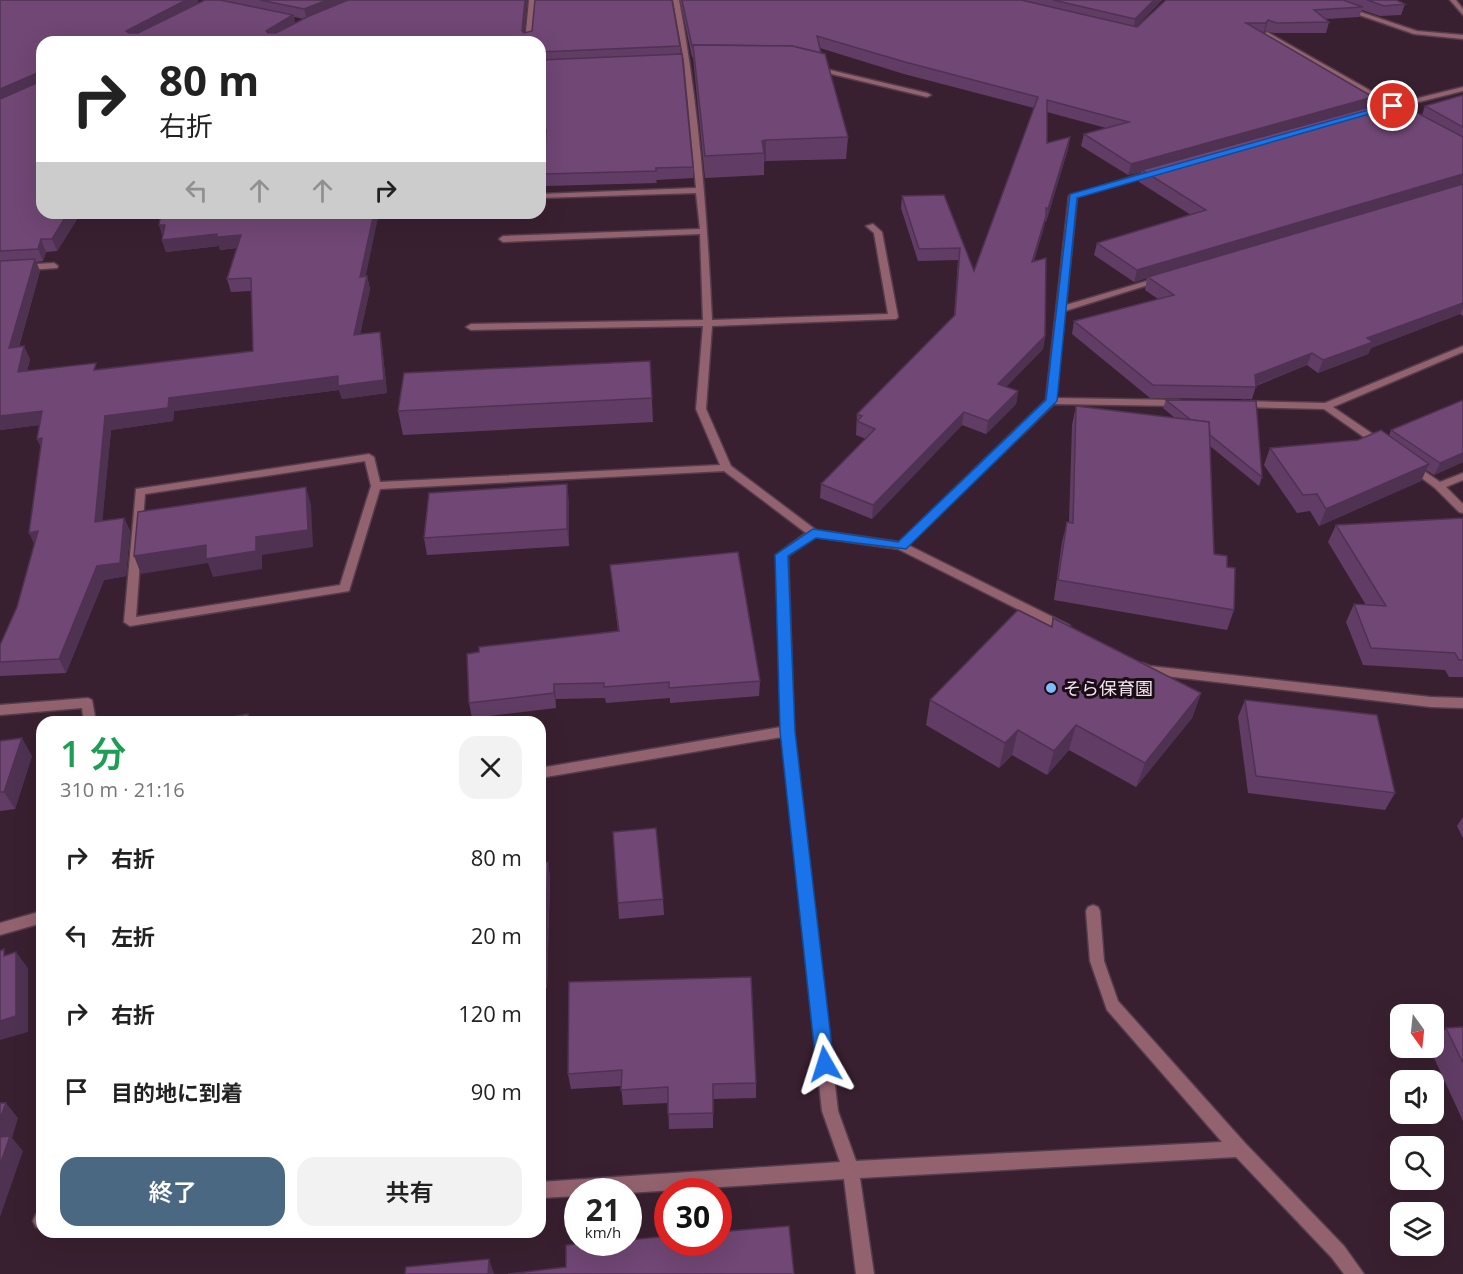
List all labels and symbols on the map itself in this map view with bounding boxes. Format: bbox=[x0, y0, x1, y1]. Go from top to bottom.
pin bbox=[1367, 80, 1418, 131]
place label: そら保育園 bbox=[1063, 676, 1153, 700]
marker: そら保育園 bbox=[1044, 681, 1058, 695]
north arrow bbox=[1390, 1004, 1444, 1058]
position arrow bbox=[793, 1032, 857, 1096]
speed limit sign: 30 bbox=[654, 1178, 732, 1256]

